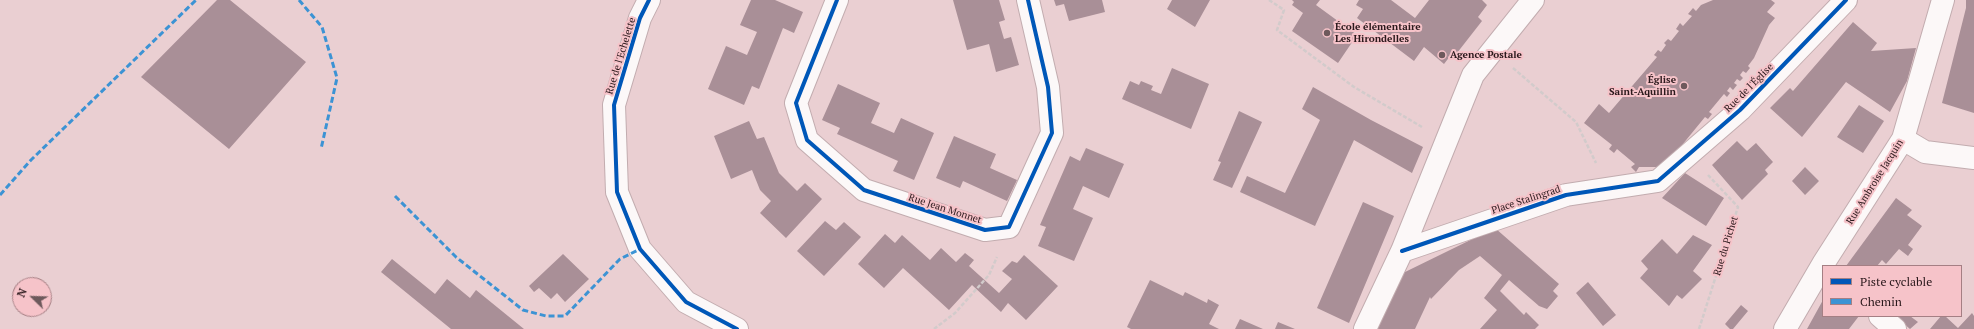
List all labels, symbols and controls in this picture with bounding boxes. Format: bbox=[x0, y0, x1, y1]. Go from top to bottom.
street label: Rue de l'Echelette bbox=[604, 16, 638, 96]
place label: École élémentaire Les Hirondelles bbox=[1335, 21, 1421, 44]
marker: École élémentaire Les Hirondelles bbox=[1322, 28, 1332, 38]
place label: Agence Postale bbox=[1450, 49, 1522, 61]
marker: Agence Postale bbox=[1437, 50, 1447, 60]
street label: Rue de l'Église bbox=[1722, 61, 1776, 115]
place label: Église Saint-Aquillin bbox=[1609, 74, 1676, 98]
marker: Église Saint-Aquillin bbox=[1679, 81, 1689, 91]
street label: Rue Ambroise Jacquin bbox=[1844, 137, 1906, 227]
street label: Place Stalingrad bbox=[1490, 183, 1562, 217]
street label: Rue Jean Monnet bbox=[907, 192, 983, 226]
street label: Rue du Pichet bbox=[1711, 215, 1741, 277]
legend bbox=[1822, 265, 1962, 317]
text: Piste cyclable bbox=[1860, 274, 1932, 289]
north arrow bbox=[12, 277, 52, 317]
text: N bbox=[14, 286, 30, 299]
text: Chemin bbox=[1860, 294, 1902, 309]

